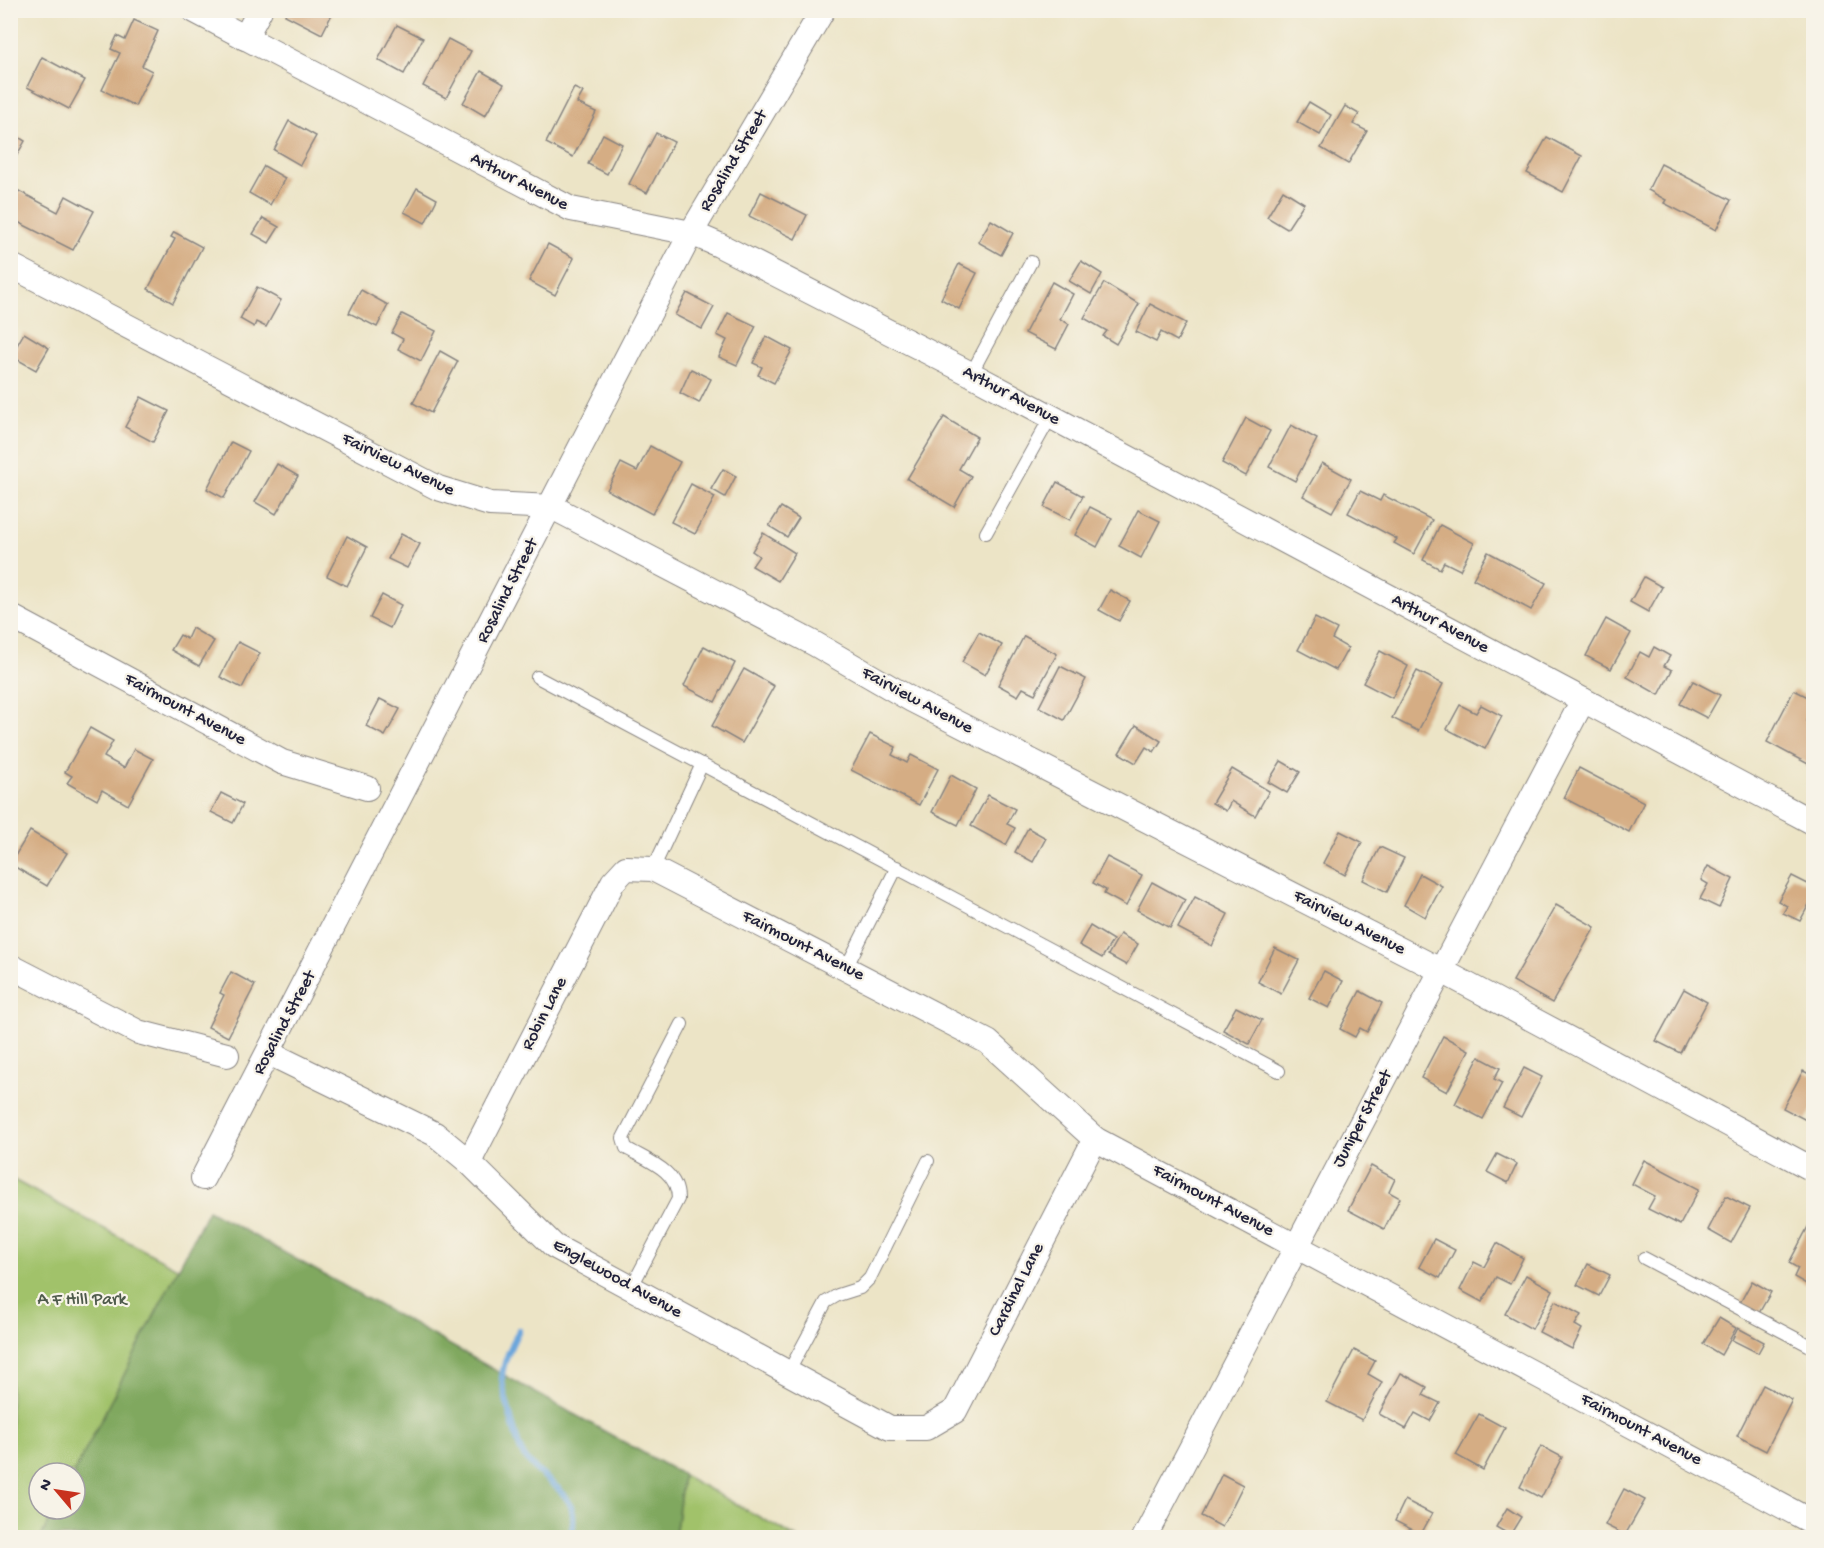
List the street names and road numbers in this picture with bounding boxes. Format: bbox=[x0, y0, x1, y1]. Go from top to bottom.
street label: Rosalind Street bbox=[695, 105, 773, 216]
street label: Arthur Avenue bbox=[466, 148, 572, 216]
street label: Arthur Avenue bbox=[959, 362, 1064, 431]
street label: Fairview Avenue bbox=[337, 428, 458, 502]
street label: Rosalind Street bbox=[473, 534, 544, 647]
street label: Arthur Avenue bbox=[1388, 590, 1493, 659]
street label: Fairview Avenue bbox=[857, 662, 977, 739]
street label: Fairmount Avenue bbox=[120, 669, 250, 751]
street label: Fairview Avenue bbox=[1289, 885, 1409, 961]
street label: Fairmount Avenue bbox=[737, 906, 868, 986]
street label: Rosalind Street bbox=[249, 966, 322, 1079]
street label: Robin Lane bbox=[518, 973, 573, 1054]
street label: Juniper Street bbox=[1329, 1065, 1398, 1171]
street label: Fairmount Avenue bbox=[1148, 1160, 1278, 1242]
street label: Englewood Avenue bbox=[549, 1235, 686, 1324]
street label: Cardinal Lane bbox=[985, 1239, 1050, 1340]
street label: Fairmount Avenue bbox=[1576, 1389, 1706, 1471]

